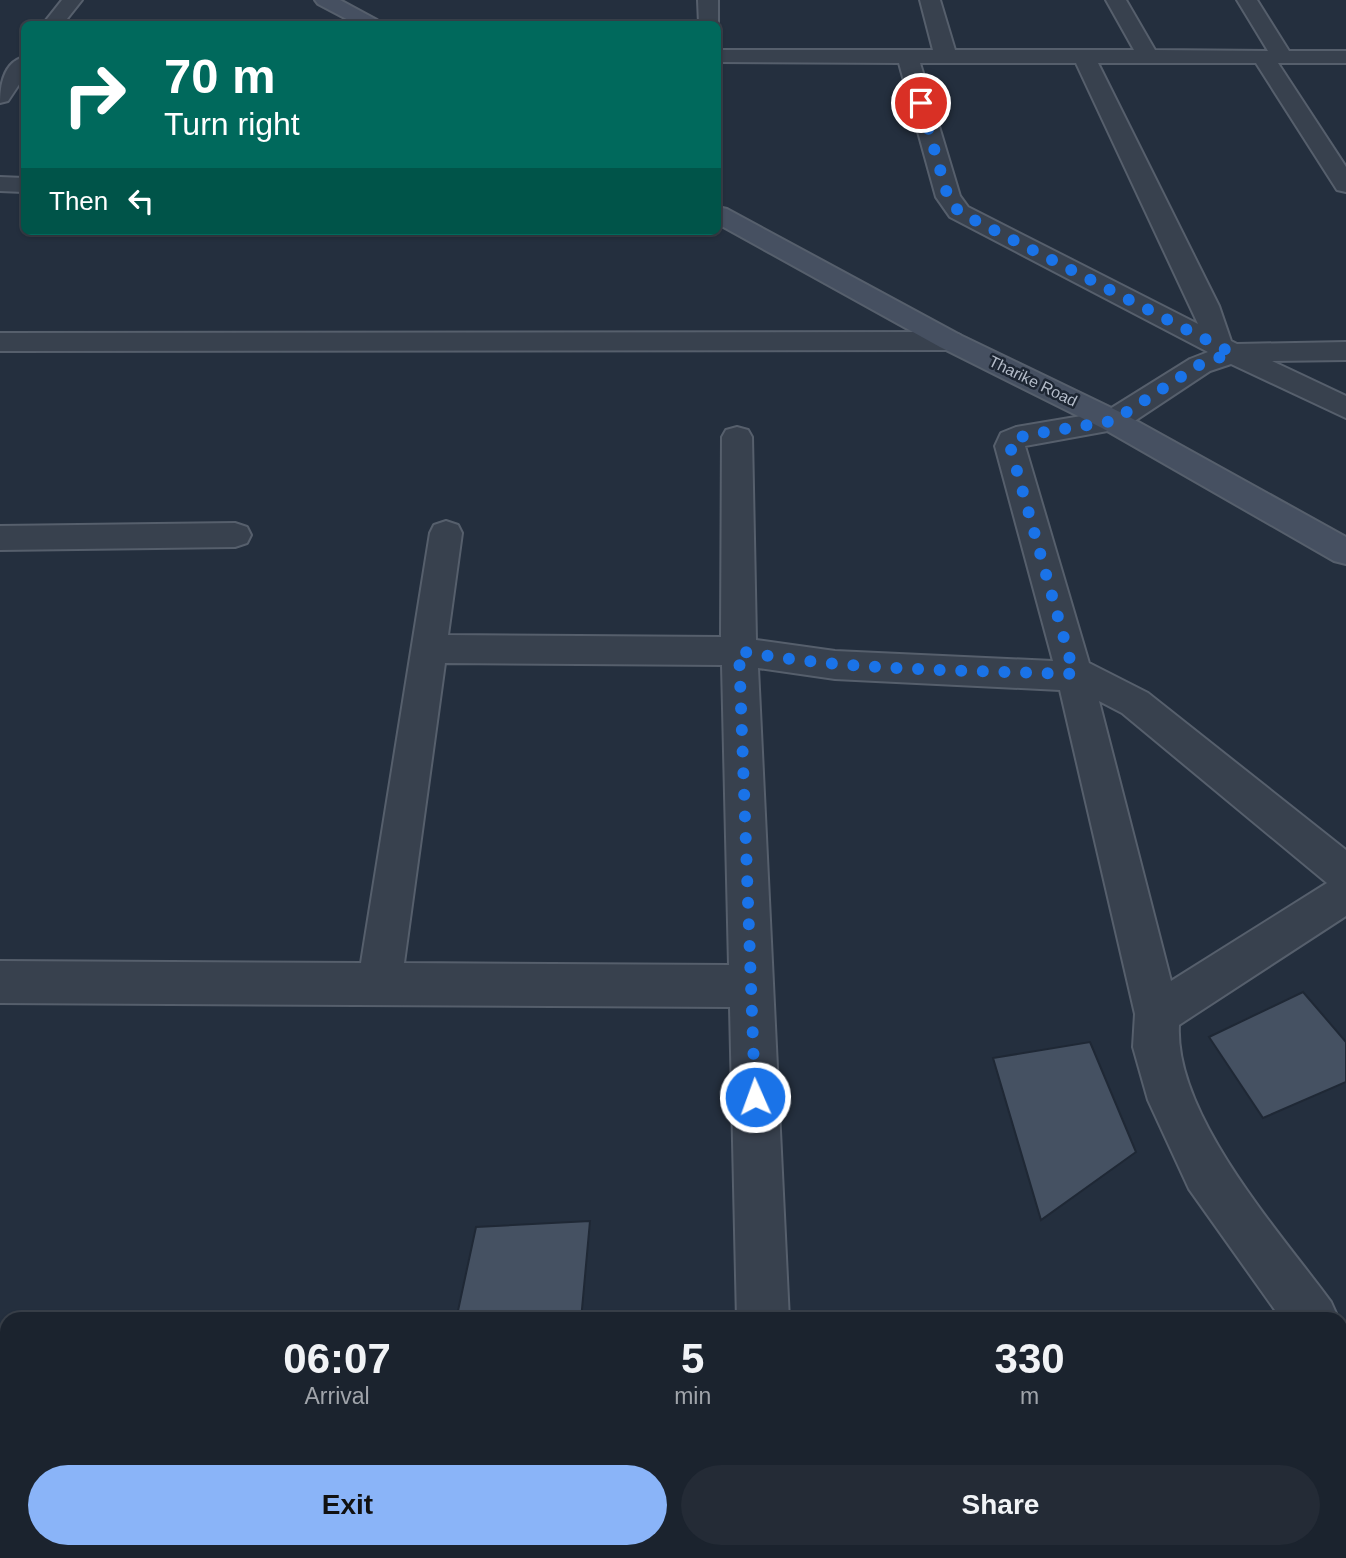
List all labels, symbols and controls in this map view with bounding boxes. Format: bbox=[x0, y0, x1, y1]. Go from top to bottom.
icon: right bbox=[49, 49, 140, 140]
text: 70 m bbox=[164, 49, 276, 103]
pin bbox=[891, 73, 951, 133]
icon: arrive bbox=[902, 84, 940, 122]
text: Turn right bbox=[164, 106, 300, 142]
icon: left bbox=[122, 182, 160, 220]
text: Then bbox=[49, 186, 108, 216]
street label: Tharike Road bbox=[986, 352, 1080, 410]
position arrow bbox=[718, 1060, 792, 1134]
text: 06:07 bbox=[283, 1335, 391, 1382]
text: 5 bbox=[681, 1335, 704, 1382]
text: 330 bbox=[995, 1335, 1065, 1382]
text: Arrival bbox=[304, 1383, 370, 1409]
text: min bbox=[674, 1383, 711, 1409]
text: m bbox=[1020, 1383, 1039, 1409]
button: Exit bbox=[28, 1465, 667, 1545]
button: Share bbox=[681, 1465, 1320, 1545]

